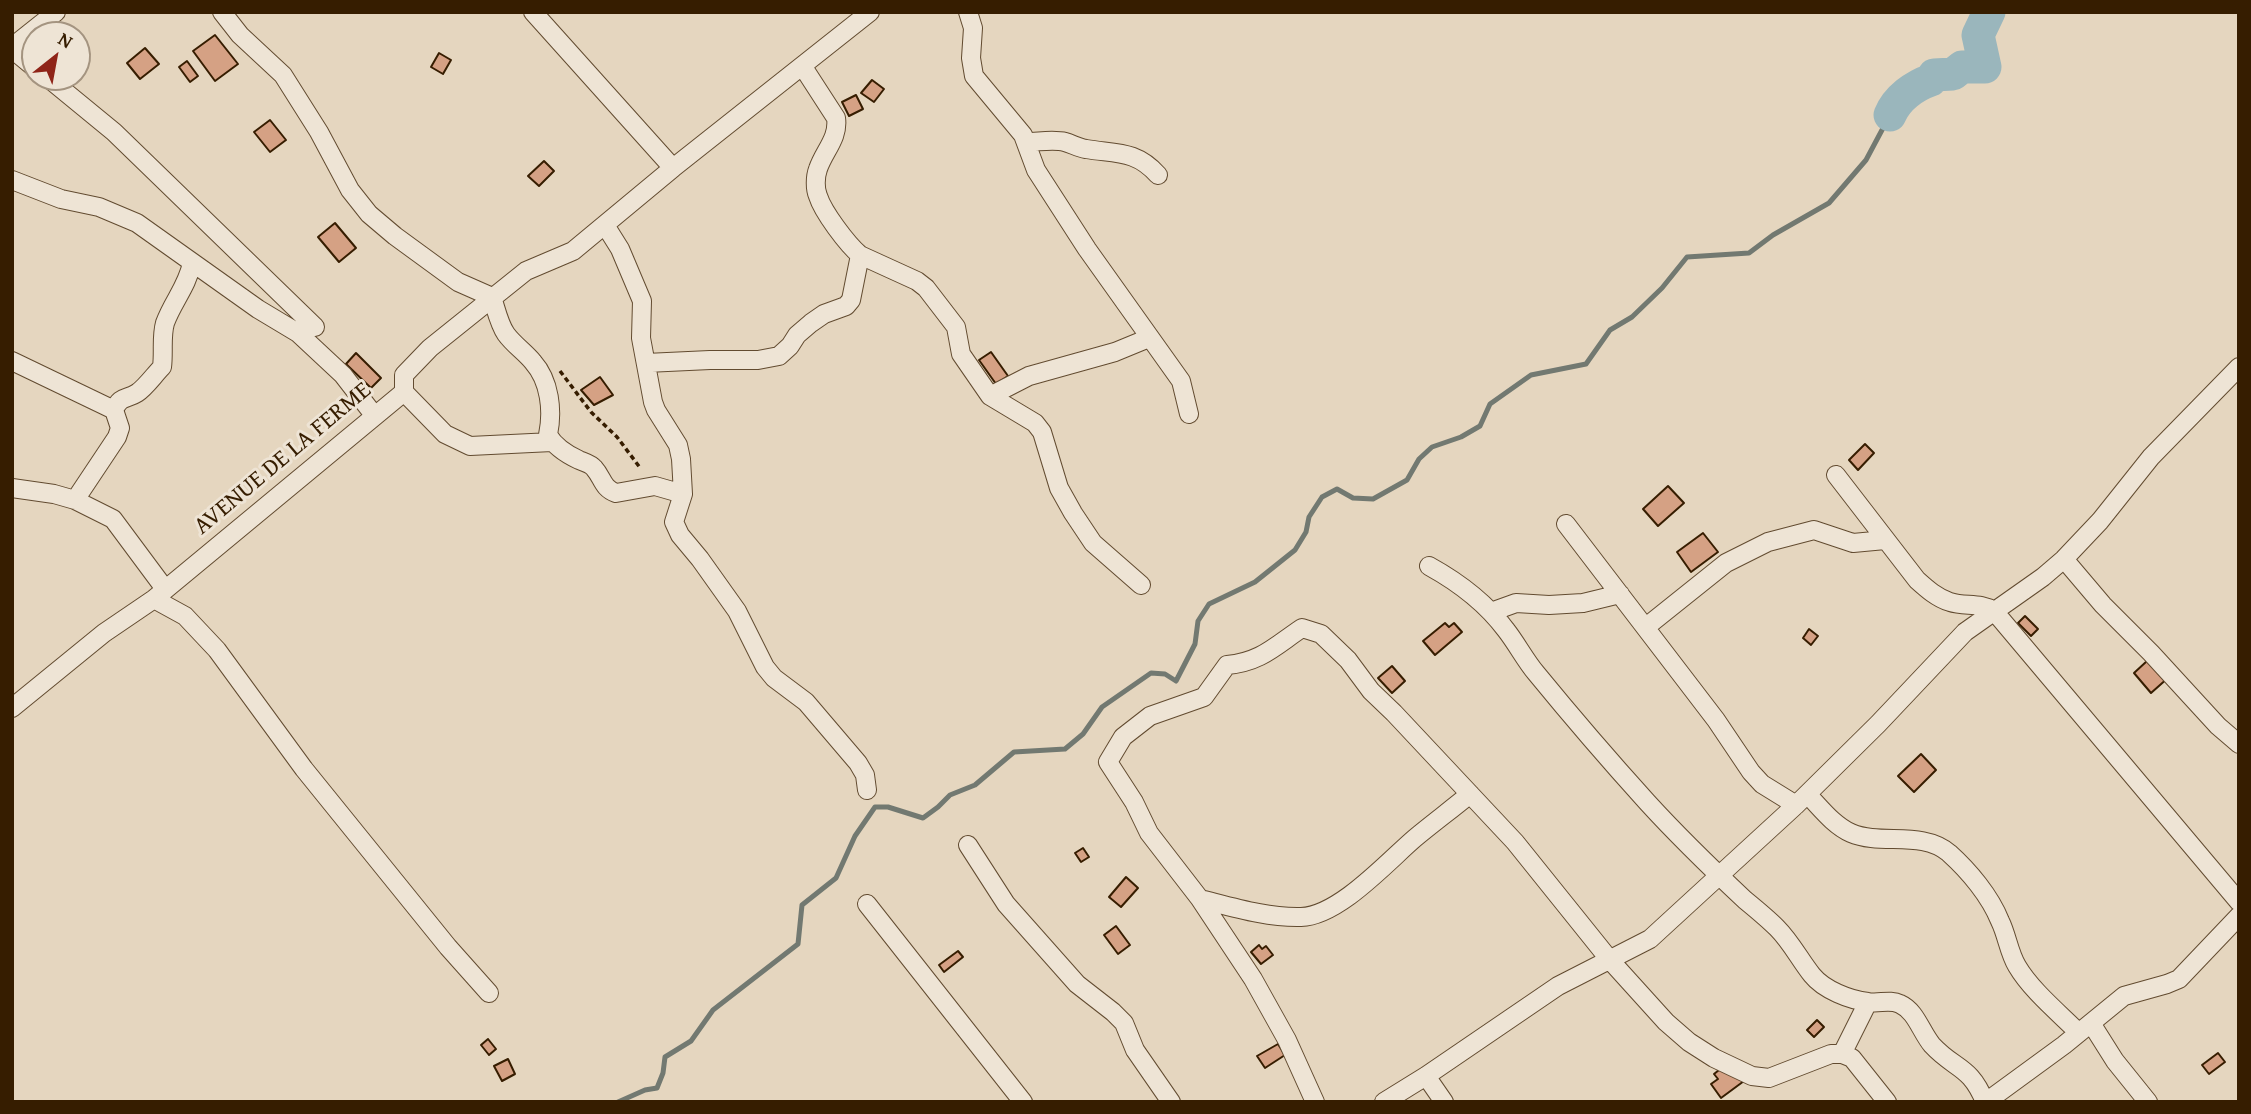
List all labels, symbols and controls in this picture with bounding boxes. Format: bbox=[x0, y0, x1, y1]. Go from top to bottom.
north arrow bbox=[21, 21, 91, 91]
text: N bbox=[53, 24, 78, 55]
street label: AVENUE DE LA FERME bbox=[189, 376, 377, 542]

